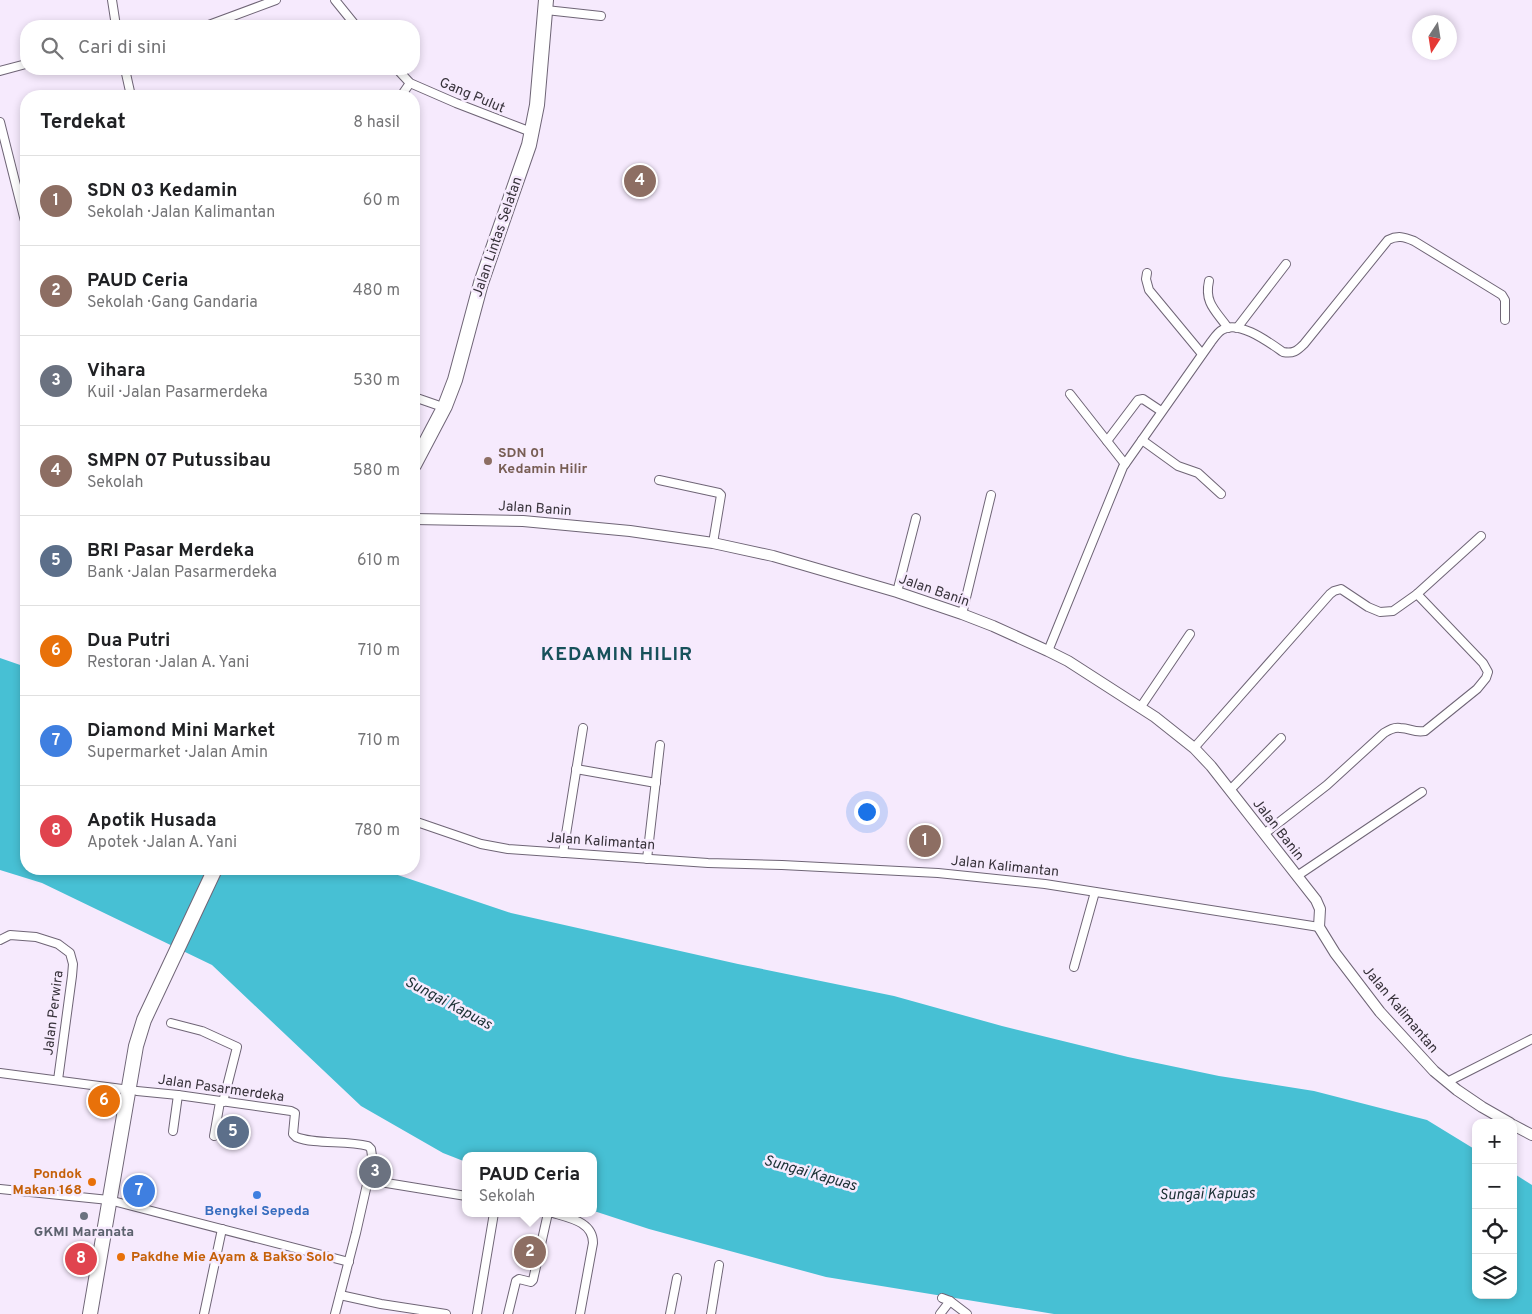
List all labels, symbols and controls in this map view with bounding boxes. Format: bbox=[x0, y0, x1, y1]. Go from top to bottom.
north arrow bbox=[1412, 15, 1457, 60]
search box bbox=[20, 20, 420, 75]
icon: search bbox=[38, 34, 66, 62]
text: Cari di sini bbox=[78, 36, 166, 60]
street label: Gang Pulut bbox=[437, 75, 507, 117]
text: Terdekat bbox=[40, 109, 126, 136]
text: 8 hasil bbox=[353, 113, 400, 133]
pin: 4 bbox=[624, 162, 656, 200]
street label: Jalan Lintas Selatan bbox=[469, 175, 527, 299]
text: SDN 03 Kedamin bbox=[87, 179, 238, 203]
text: 1 bbox=[53, 191, 59, 211]
text: 60 m bbox=[363, 191, 400, 211]
text: Sekolah · Jalan Kalimantan bbox=[87, 203, 275, 223]
text: PAUD Ceria bbox=[87, 269, 188, 293]
text: 2 bbox=[51, 281, 61, 301]
text: 480 m bbox=[353, 281, 400, 301]
text: Sekolah · Gang Gandaria bbox=[87, 293, 258, 313]
text: Vihara bbox=[87, 359, 146, 383]
text: 3 bbox=[51, 371, 61, 391]
text: 530 m bbox=[353, 371, 400, 391]
text: Kuil · Jalan Pasarmerdeka bbox=[87, 383, 268, 403]
place label: SDN 01 Kedamin Hilir bbox=[498, 445, 587, 478]
text: SMPN 07 Putussibau bbox=[87, 449, 271, 473]
marker: SDN 01 Kedamin Hilir bbox=[482, 455, 494, 467]
text: 4 bbox=[51, 461, 61, 481]
text: 580 m bbox=[353, 461, 400, 481]
text: Sekolah bbox=[87, 473, 143, 493]
street label: Jalan Banin bbox=[498, 498, 572, 520]
text: BRI Pasar Merdeka bbox=[87, 539, 254, 563]
text: 5 bbox=[51, 551, 61, 571]
text: 610 m bbox=[357, 551, 400, 571]
text: Bank · Jalan Pasarmerdeka bbox=[87, 563, 277, 583]
street label: Jalan Banin bbox=[896, 571, 972, 611]
text: Dua Putri bbox=[87, 629, 170, 653]
text: 6 bbox=[51, 641, 61, 661]
text: 710 m bbox=[358, 641, 400, 661]
district label: KEDAMIN HILIR bbox=[541, 643, 693, 667]
text: Restoran · Jalan A. Yani bbox=[87, 653, 249, 673]
text: Diamond Mini Market bbox=[87, 719, 275, 743]
text: 7 bbox=[52, 731, 60, 751]
text: 710 m bbox=[358, 731, 400, 751]
text: Supermarket · Jalan Amin bbox=[87, 743, 268, 763]
street label: Jalan Banin bbox=[1249, 796, 1307, 864]
your location bbox=[854, 799, 880, 825]
text: Apotik Husada bbox=[87, 809, 216, 833]
text: 8 bbox=[51, 821, 61, 841]
text: 780 m bbox=[355, 821, 400, 841]
pin: 1 bbox=[909, 822, 941, 860]
street label: Jalan Kalimantan bbox=[546, 830, 656, 854]
text: Apotek · Jalan A. Yani bbox=[87, 833, 237, 853]
street label: Jalan Kalimantan bbox=[950, 853, 1060, 881]
street label: Jalan Kalimantan bbox=[1359, 963, 1441, 1057]
street label: Jalan Perwira bbox=[40, 970, 68, 1056]
water label: Sungai Kapuas bbox=[401, 973, 495, 1035]
street label: Jalan Pasarmerdeka bbox=[157, 1072, 285, 1106]
pin: 6 bbox=[88, 1082, 120, 1120]
pin: 5 bbox=[217, 1113, 249, 1151]
map controls bbox=[1472, 1119, 1517, 1299]
button: + bbox=[1472, 1119, 1517, 1164]
popup bbox=[462, 1152, 597, 1217]
water label: Sungai Kapuas bbox=[761, 1152, 859, 1196]
pin: 3 bbox=[359, 1153, 391, 1191]
text: PAUD Ceria bbox=[479, 1163, 580, 1187]
button: − bbox=[1472, 1164, 1517, 1209]
place label: Pondok Makan 168 bbox=[13, 1166, 82, 1199]
pin: 7 bbox=[123, 1172, 155, 1210]
marker: Pondok Makan 168 bbox=[86, 1176, 98, 1188]
water label: Sungai Kapuas bbox=[1159, 1185, 1255, 1205]
text: Sekolah bbox=[479, 1187, 535, 1207]
marker: Bengkel Sepeda bbox=[251, 1189, 263, 1201]
place label: Bengkel Sepeda bbox=[204, 1203, 310, 1220]
button: locate bbox=[1472, 1209, 1517, 1254]
marker: GKMI Maranata bbox=[78, 1210, 90, 1222]
place label: GKMI Maranata bbox=[34, 1224, 134, 1241]
pin: 2 bbox=[514, 1233, 546, 1271]
pin: 8 bbox=[65, 1240, 97, 1278]
place label: Pakdhe Mie Ayam & Bakso Solo bbox=[131, 1249, 334, 1266]
marker: Pakdhe Mie Ayam & Bakso Solo bbox=[115, 1251, 127, 1263]
button: layers bbox=[1472, 1254, 1517, 1299]

